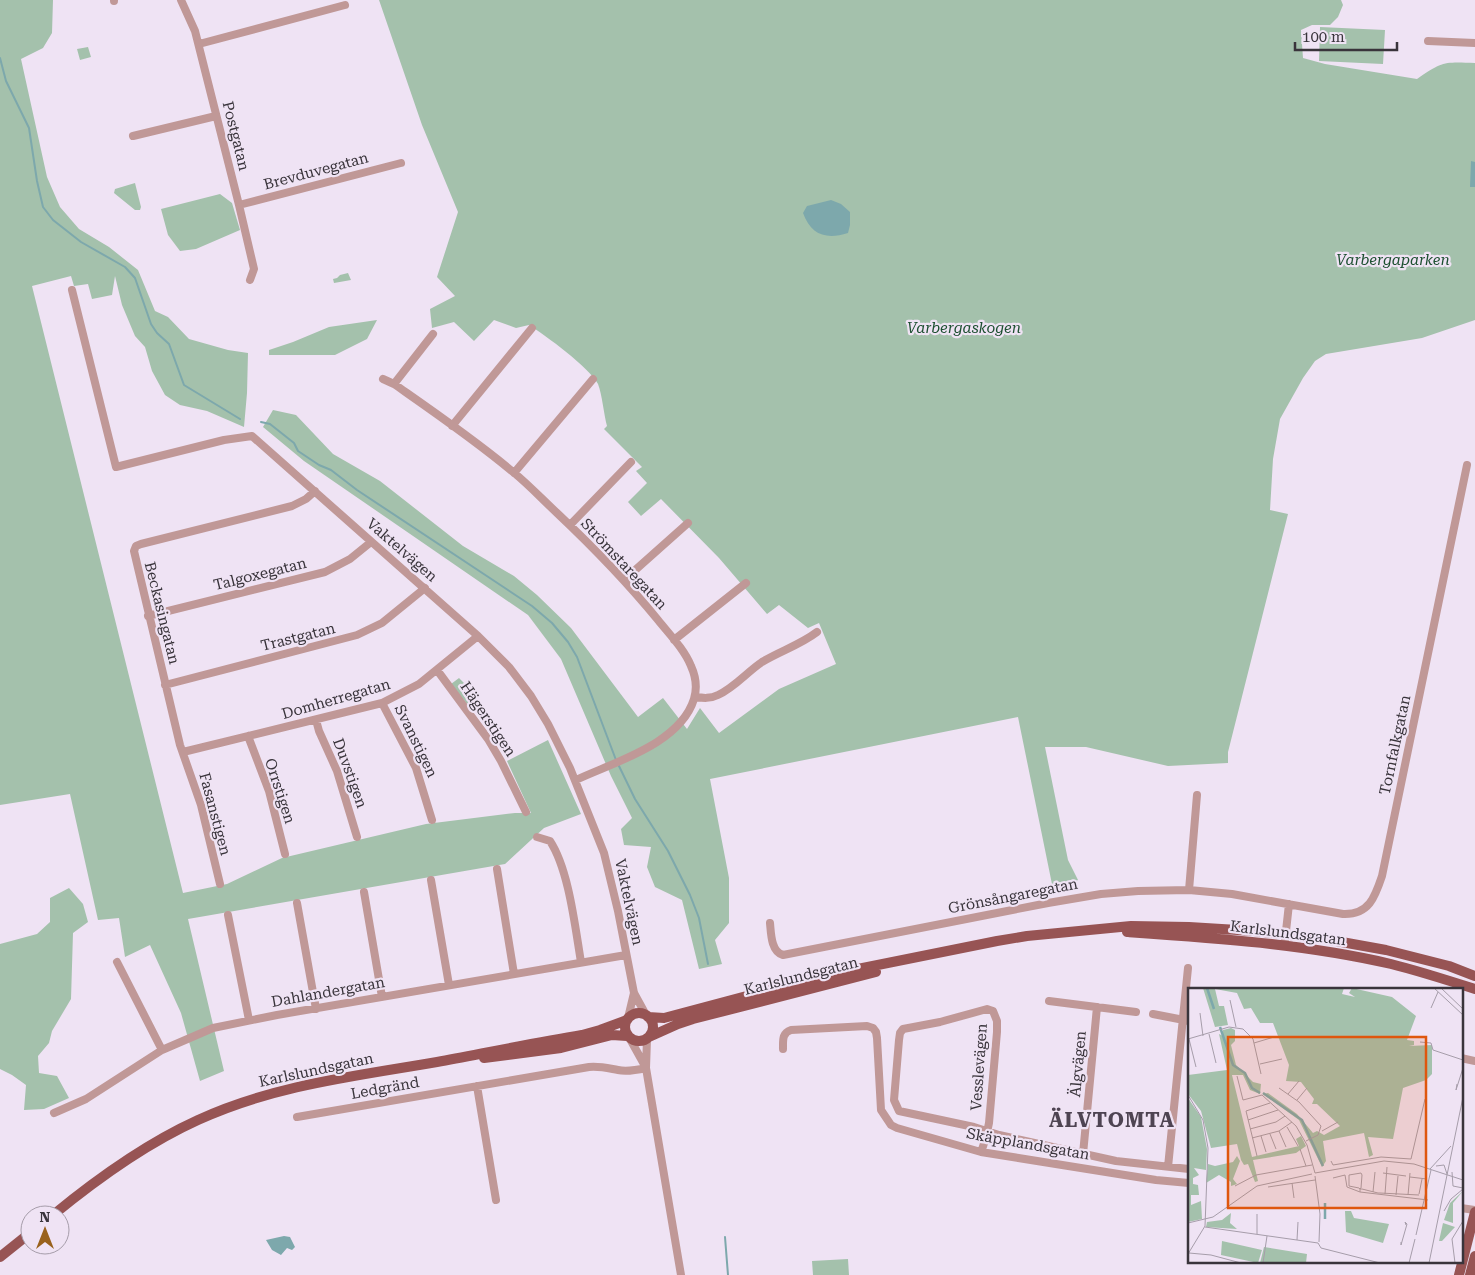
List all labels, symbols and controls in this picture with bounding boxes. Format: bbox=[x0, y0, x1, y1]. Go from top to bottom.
scale bar bbox=[1295, 20, 1398, 52]
text: 100 m bbox=[1302, 28, 1345, 46]
street label: Postgatan bbox=[219, 99, 253, 173]
street label: Brevduvegatan bbox=[262, 148, 371, 194]
park label: Varbergaparken bbox=[1336, 251, 1450, 269]
park label: Varbergaskogen bbox=[907, 319, 1021, 337]
street label: Vaktelvägen bbox=[363, 514, 441, 586]
street label: Strömstaregatan bbox=[577, 515, 671, 614]
street label: Talgoxegatan bbox=[212, 554, 309, 594]
street label: Beckasingatan bbox=[141, 560, 184, 666]
street label: Trastgatan bbox=[259, 619, 337, 655]
street label: Domherregatan bbox=[280, 675, 393, 723]
street label: Hägerstigen bbox=[456, 678, 520, 760]
street label: Tornfalkgatan bbox=[1376, 693, 1414, 797]
street label: Svanstigen bbox=[391, 702, 442, 781]
street label: Duvstigen bbox=[329, 736, 371, 811]
street label: Orrstigen bbox=[261, 756, 299, 826]
street label: Fasanstigen bbox=[195, 771, 235, 858]
street label: Vaktelvägen bbox=[611, 857, 647, 947]
street label: Grönsångaregatan bbox=[947, 875, 1080, 917]
street label: Karlslundsgatan bbox=[1229, 917, 1347, 949]
street label: Karlslundsgatan bbox=[742, 953, 860, 999]
street label: Dahlandergatan bbox=[270, 973, 387, 1011]
inset map bbox=[1188, 988, 1462, 1262]
street label: Vesslevägen bbox=[967, 1022, 991, 1111]
street label: Älgvägen bbox=[1066, 1030, 1090, 1098]
street label: Karlslundsgatan bbox=[257, 1049, 375, 1091]
street label: Ledgränd bbox=[349, 1073, 421, 1103]
district label: ÄLVTOMTA bbox=[1049, 1107, 1175, 1132]
street label: Skäpplandsgatan bbox=[965, 1124, 1091, 1164]
north arrow bbox=[20, 1205, 70, 1255]
text: N bbox=[40, 1209, 51, 1225]

